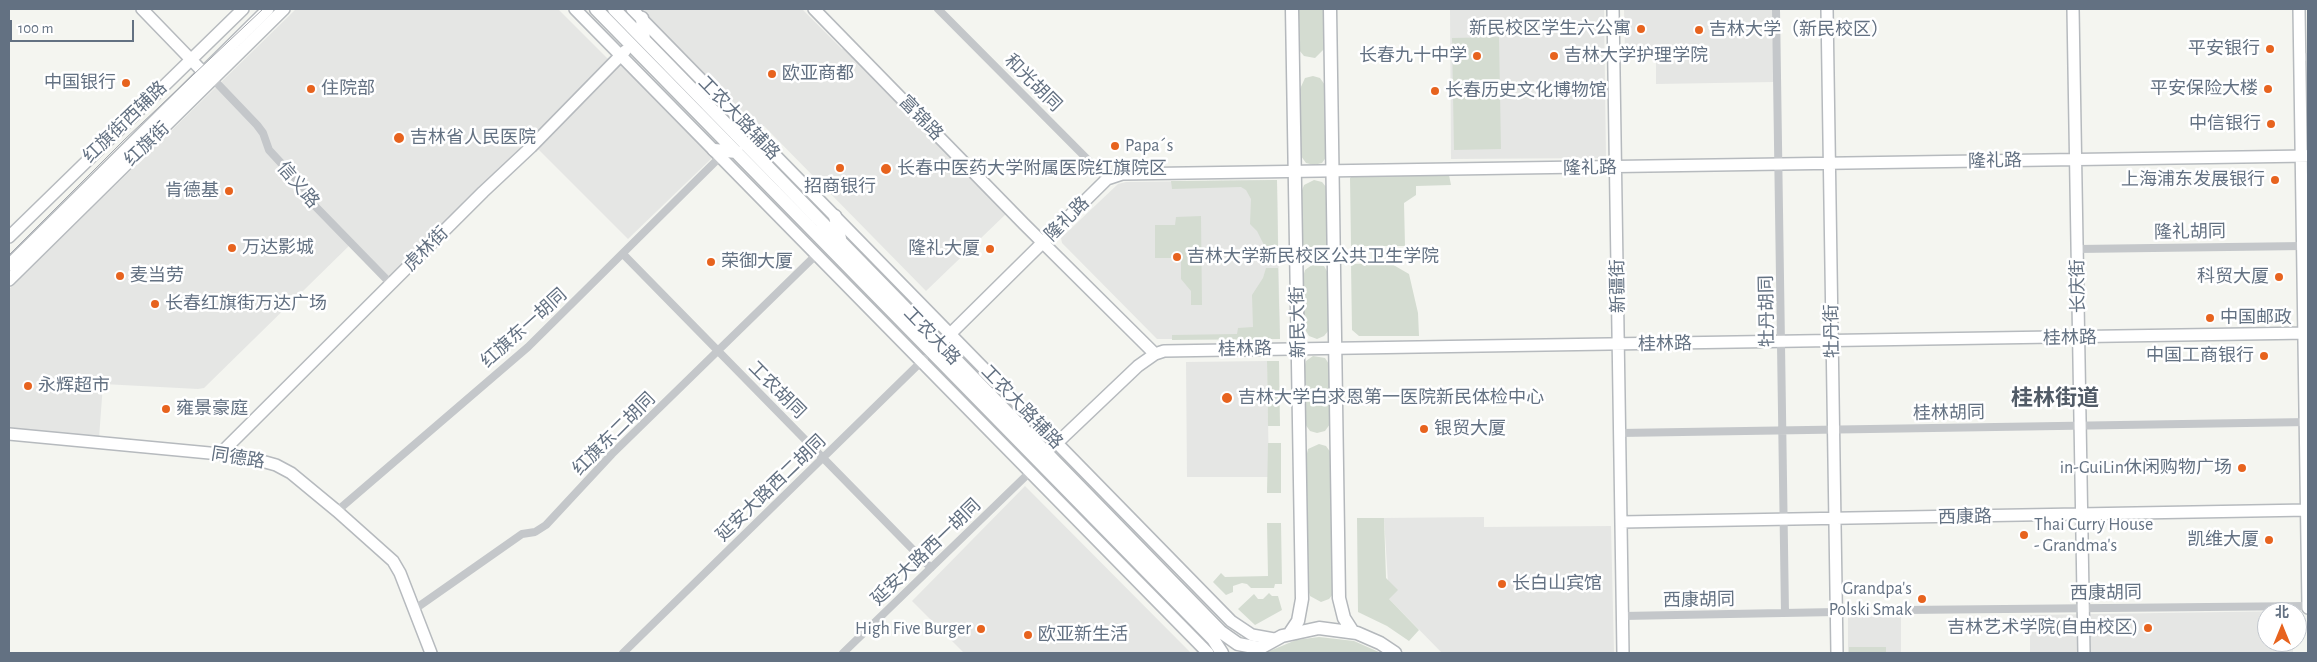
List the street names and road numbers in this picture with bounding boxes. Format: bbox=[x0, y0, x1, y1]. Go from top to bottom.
street label: 和光胡同 bbox=[1000, 50, 1066, 116]
street label: 工农大路辅路 bbox=[694, 72, 784, 164]
street label: 红旗街西辅路 bbox=[79, 77, 171, 167]
street label: 富锦路 bbox=[894, 91, 948, 145]
street label: 红旗街 bbox=[120, 117, 174, 171]
street label: 隆礼路 bbox=[1968, 150, 2022, 172]
street label: 信义路 bbox=[272, 157, 324, 213]
street label: 隆礼路 bbox=[1563, 157, 1617, 179]
street label: 隆礼路 bbox=[1040, 192, 1094, 246]
street label: 隆礼胡同 bbox=[2154, 221, 2226, 243]
street label: 虎林街 bbox=[399, 222, 453, 276]
street label: 新疆街 bbox=[1607, 259, 1629, 313]
street label: 长庆街 bbox=[2067, 259, 2089, 313]
street label: 牡丹胡同 bbox=[1756, 275, 1778, 347]
street label: 红旗东一胡同 bbox=[477, 284, 571, 372]
street label: 新民大街 bbox=[1287, 286, 1309, 358]
street label: 工农大路 bbox=[899, 303, 965, 369]
street label: 牡丹街 bbox=[1821, 304, 1843, 358]
street label: 桂林路 bbox=[2043, 327, 2097, 349]
street label: 桂林路 bbox=[1638, 333, 1692, 355]
street label: 桂林路 bbox=[1218, 338, 1272, 360]
street label: 工农胡同 bbox=[744, 357, 810, 423]
street label: 工农大路辅路 bbox=[977, 361, 1067, 453]
street label: 红旗东二胡同 bbox=[568, 388, 660, 480]
street label: 桂林胡同 bbox=[1913, 402, 1985, 424]
street label: 延安大路西二胡同 bbox=[712, 430, 830, 546]
street label: 同德路 bbox=[210, 443, 266, 473]
street label: 延安大路西一胡同 bbox=[867, 494, 985, 610]
street label: 西康路 bbox=[1938, 506, 1992, 528]
street label: 西康胡同 bbox=[2070, 582, 2142, 604]
street label: 西康胡同 bbox=[1663, 589, 1735, 611]

